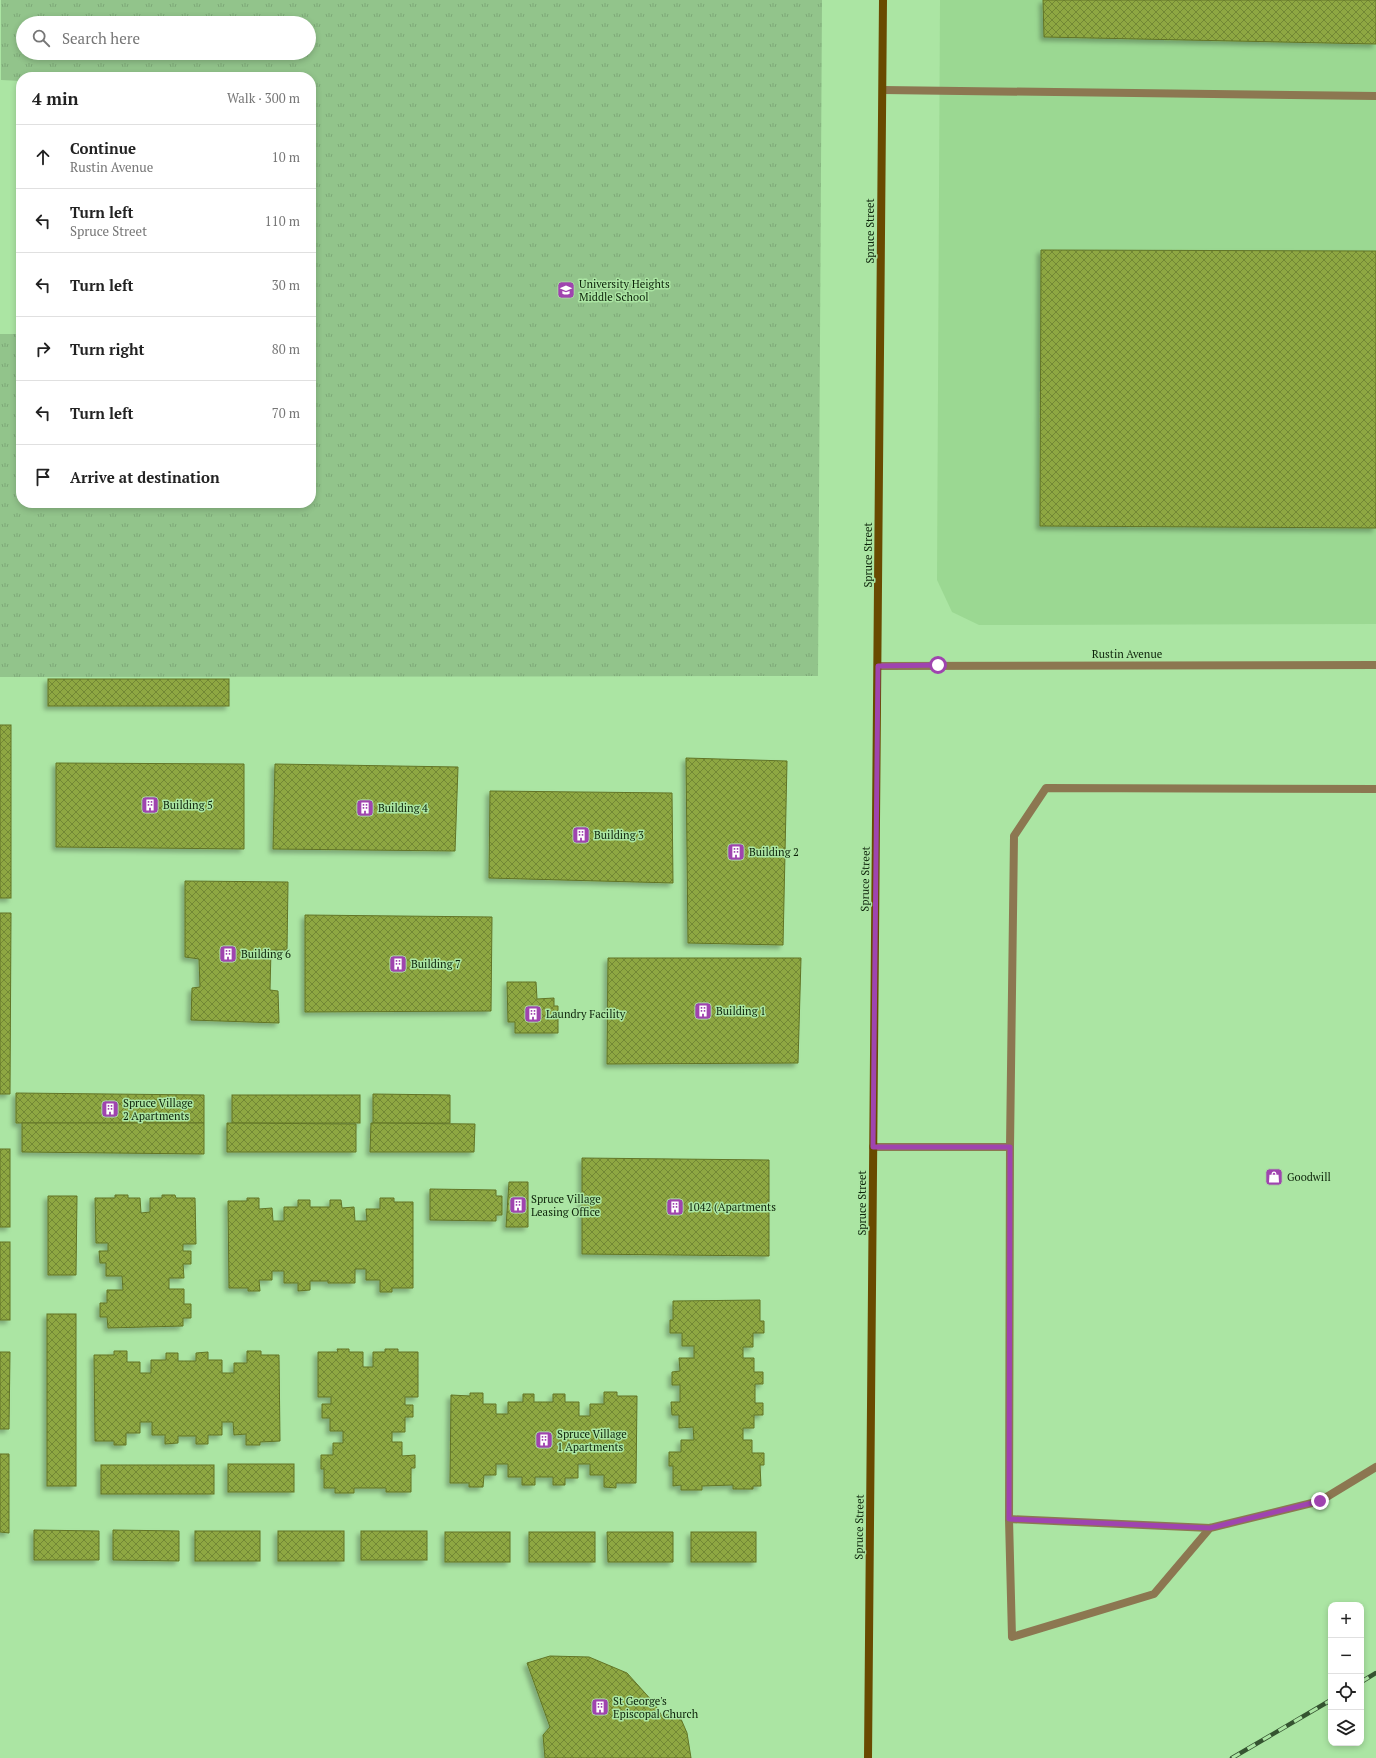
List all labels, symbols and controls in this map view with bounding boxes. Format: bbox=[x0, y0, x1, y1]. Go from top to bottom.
search box bbox=[16, 16, 316, 60]
icon: search bbox=[30, 27, 52, 49]
text: Search here bbox=[62, 28, 140, 48]
text: 4 min bbox=[32, 87, 79, 110]
text: Walk · 300 m bbox=[227, 89, 300, 107]
text: Continue bbox=[70, 138, 136, 158]
icon: ahead bbox=[32, 146, 54, 168]
text: 10 m bbox=[272, 148, 300, 166]
text: Rustin Avenue bbox=[70, 158, 153, 176]
street label: Spruce Street bbox=[863, 198, 877, 264]
text: Turn left bbox=[70, 202, 134, 222]
icon: left bbox=[32, 210, 54, 232]
text: 110 m bbox=[265, 212, 300, 230]
text: Spruce Street bbox=[70, 222, 147, 240]
icon: left bbox=[32, 274, 54, 296]
text: Turn left bbox=[70, 275, 134, 295]
text: 30 m bbox=[272, 276, 300, 294]
place label: University Heights Middle School bbox=[579, 277, 670, 304]
school or university icon: University Heights Middle School bbox=[556, 280, 576, 300]
icon: right bbox=[32, 338, 54, 360]
text: Turn right bbox=[70, 339, 145, 359]
text: 80 m bbox=[272, 340, 300, 358]
icon: left bbox=[32, 402, 54, 424]
text: Turn left bbox=[70, 403, 134, 423]
text: 70 m bbox=[272, 404, 300, 422]
icon: arrive bbox=[32, 466, 54, 488]
text: Arrive at destination bbox=[70, 467, 220, 487]
street label: Spruce Street bbox=[861, 522, 875, 588]
street label: Rustin Avenue bbox=[1092, 647, 1163, 661]
route start bbox=[929, 656, 947, 674]
building icon: Building 5 bbox=[140, 795, 160, 815]
place label: Building 5 bbox=[163, 798, 213, 812]
building icon: Building 4 bbox=[355, 798, 375, 818]
place label: Building 4 bbox=[378, 801, 428, 815]
building icon: Building 3 bbox=[571, 825, 591, 845]
place label: Building 3 bbox=[594, 828, 644, 842]
building icon: Building 2 bbox=[726, 842, 746, 862]
place label: Building 2 bbox=[749, 845, 799, 859]
street label: Spruce Street bbox=[857, 846, 873, 912]
building icon: Building 6 bbox=[218, 944, 238, 964]
place label: Building 6 bbox=[241, 947, 291, 961]
building icon: Building 7 bbox=[388, 954, 408, 974]
place label: Building 7 bbox=[411, 957, 461, 971]
building icon: Building 1 bbox=[693, 1001, 713, 1021]
building icon: Laundry Facility bbox=[523, 1004, 543, 1024]
place label: Building 1 bbox=[716, 1004, 766, 1018]
place label: Laundry Facility bbox=[546, 1007, 626, 1021]
place label: Spruce Village 2 Apartments bbox=[123, 1096, 193, 1123]
building icon: Spruce Village 2 Apartments bbox=[100, 1099, 120, 1119]
shop icon: Goodwill bbox=[1264, 1167, 1284, 1187]
street label: Spruce Street bbox=[855, 1170, 869, 1236]
place label: Goodwill bbox=[1287, 1170, 1331, 1184]
place label: Spruce Village Leasing Office bbox=[531, 1192, 601, 1219]
building icon: Spruce Village Leasing Office bbox=[508, 1195, 528, 1215]
building icon: 1042 (Apartments bbox=[665, 1197, 685, 1217]
place label: 1042 (Apartments bbox=[688, 1200, 776, 1214]
place label: Spruce Village 1 Apartments bbox=[557, 1427, 627, 1454]
building icon: Spruce Village 1 Apartments bbox=[534, 1430, 554, 1450]
route end bbox=[1311, 1492, 1329, 1510]
street label: Spruce Street bbox=[851, 1494, 867, 1560]
map controls bbox=[1328, 1602, 1364, 1746]
button: + bbox=[1328, 1602, 1364, 1638]
button: − bbox=[1328, 1638, 1364, 1674]
button: locate bbox=[1328, 1674, 1364, 1710]
place label: St George's Episcopal Church bbox=[613, 1694, 699, 1721]
building icon: St George's Episcopal Church bbox=[590, 1697, 610, 1717]
button: layers bbox=[1328, 1710, 1364, 1746]

